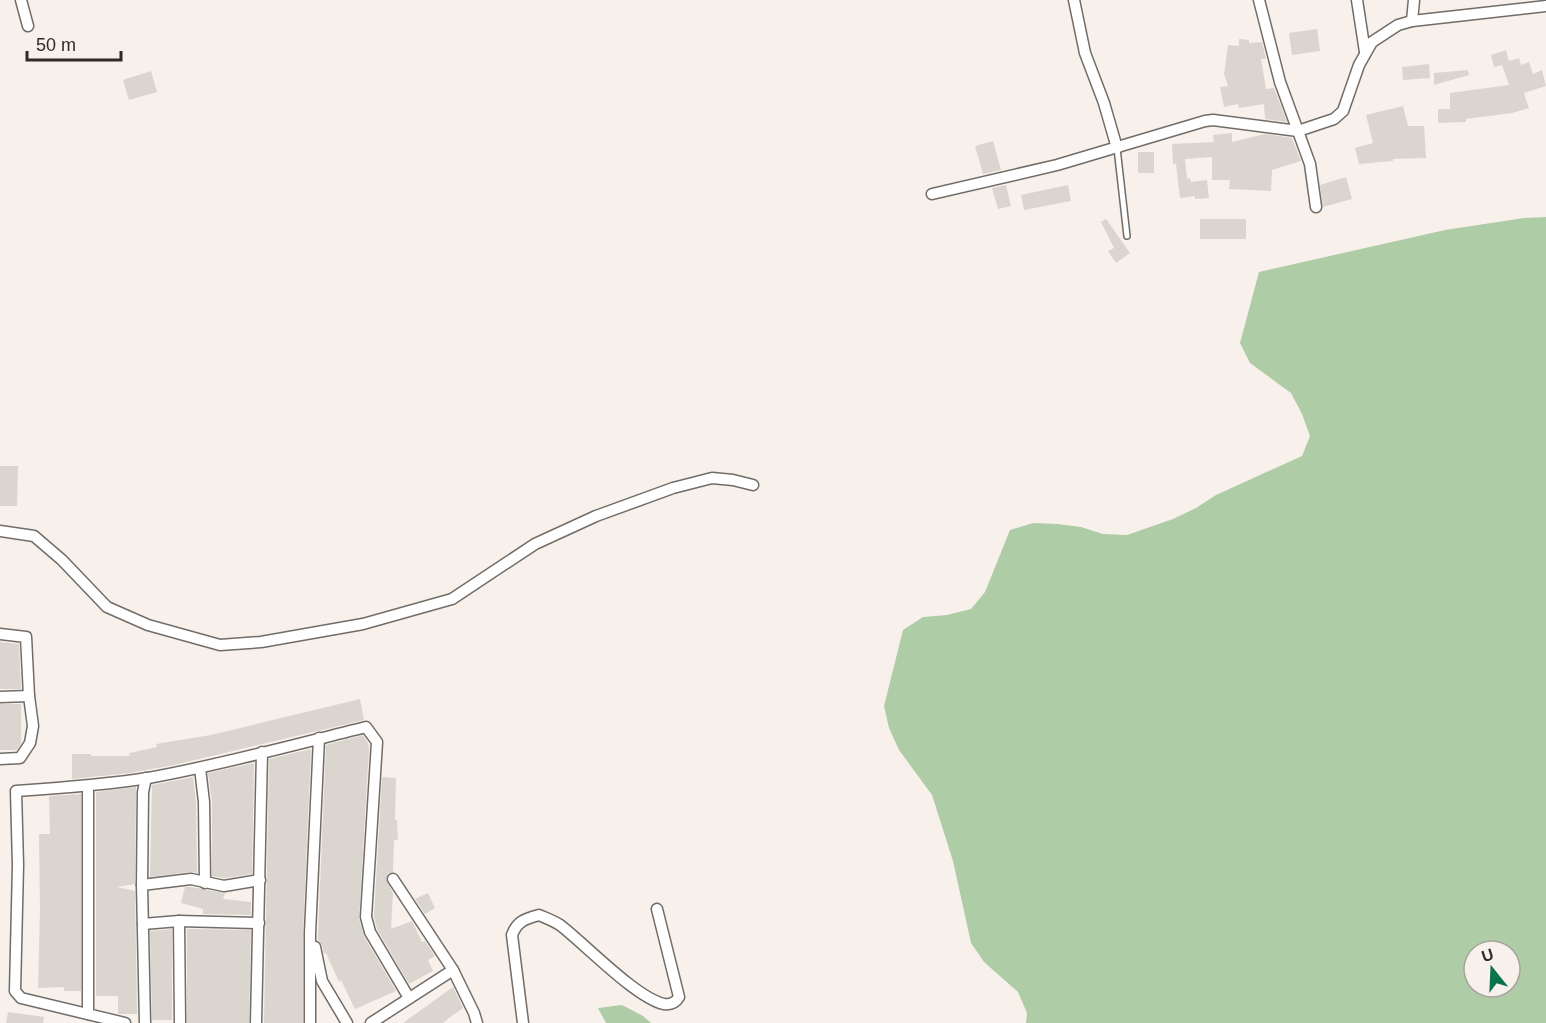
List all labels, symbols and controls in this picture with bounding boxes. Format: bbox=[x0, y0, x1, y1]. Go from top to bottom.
scale bar bbox=[27, 24, 122, 62]
text: 50 m bbox=[36, 35, 76, 55]
north arrow bbox=[1462, 939, 1522, 999]
text: U bbox=[1479, 945, 1496, 965]

